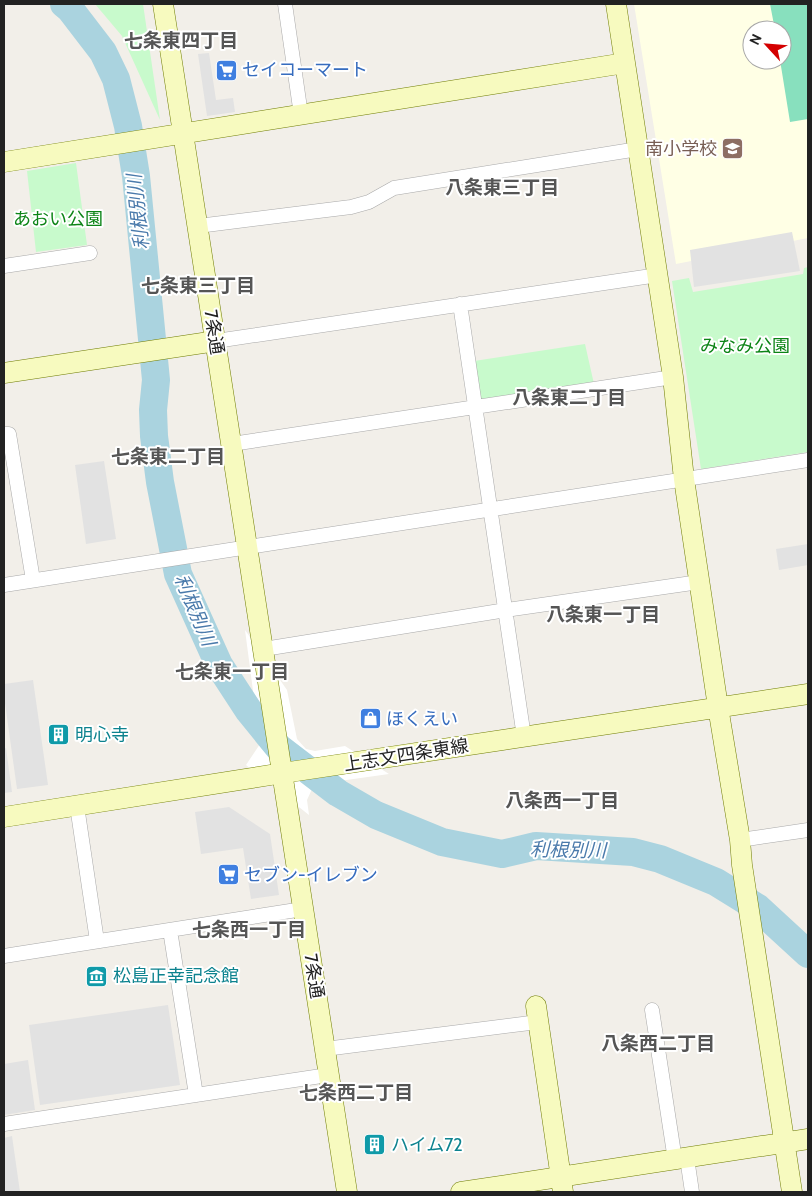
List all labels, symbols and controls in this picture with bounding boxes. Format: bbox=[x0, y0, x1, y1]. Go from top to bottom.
north arrow bbox=[742, 20, 792, 70]
district label: 七条東四丁目 bbox=[124, 29, 238, 52]
text: N bbox=[745, 31, 766, 48]
supermarket icon: セイコーマート bbox=[214, 58, 238, 82]
place label: セイコーマート bbox=[242, 59, 368, 81]
school or university icon: 南小学校 bbox=[721, 137, 745, 161]
place label: 南小学校 bbox=[645, 138, 717, 160]
water label: 利根別川 bbox=[122, 171, 153, 251]
district label: 八条東三丁目 bbox=[445, 176, 559, 199]
park label: あおい公園 bbox=[13, 208, 103, 230]
district label: 七条東三丁目 bbox=[141, 274, 255, 297]
street label: 7条通 bbox=[200, 308, 228, 356]
park label: みなみ公園 bbox=[700, 335, 790, 357]
district label: 八条東二丁目 bbox=[512, 386, 626, 409]
district label: 七条東二丁目 bbox=[111, 445, 225, 468]
water label: 利根別川 bbox=[170, 571, 221, 651]
district label: 八条東一丁目 bbox=[546, 603, 660, 626]
district label: 七条東一丁目 bbox=[175, 660, 289, 683]
shop icon: ほくえい bbox=[358, 707, 382, 731]
place label: ほくえい bbox=[386, 708, 458, 730]
building icon: 明心寺 bbox=[47, 723, 71, 747]
place label: 明心寺 bbox=[75, 724, 129, 746]
street label: 上志文四条東線 bbox=[342, 734, 470, 776]
district label: 八条西一丁目 bbox=[505, 789, 619, 812]
water label: 利根別川 bbox=[530, 838, 608, 862]
supermarket icon: セブン-イレブン bbox=[216, 863, 240, 887]
place label: セブン-イレブン bbox=[244, 864, 378, 886]
district label: 七条西一丁目 bbox=[192, 918, 306, 941]
street label: 7条通 bbox=[300, 952, 328, 1000]
museum icon: 松島正幸記念館 bbox=[85, 964, 109, 988]
place label: 松島正幸記念館 bbox=[113, 965, 239, 987]
district label: 八条西二丁目 bbox=[601, 1032, 715, 1055]
district label: 七条西二丁目 bbox=[299, 1081, 413, 1104]
building icon: ハイム72 bbox=[363, 1133, 387, 1157]
place label: ハイム72 bbox=[391, 1134, 463, 1156]

